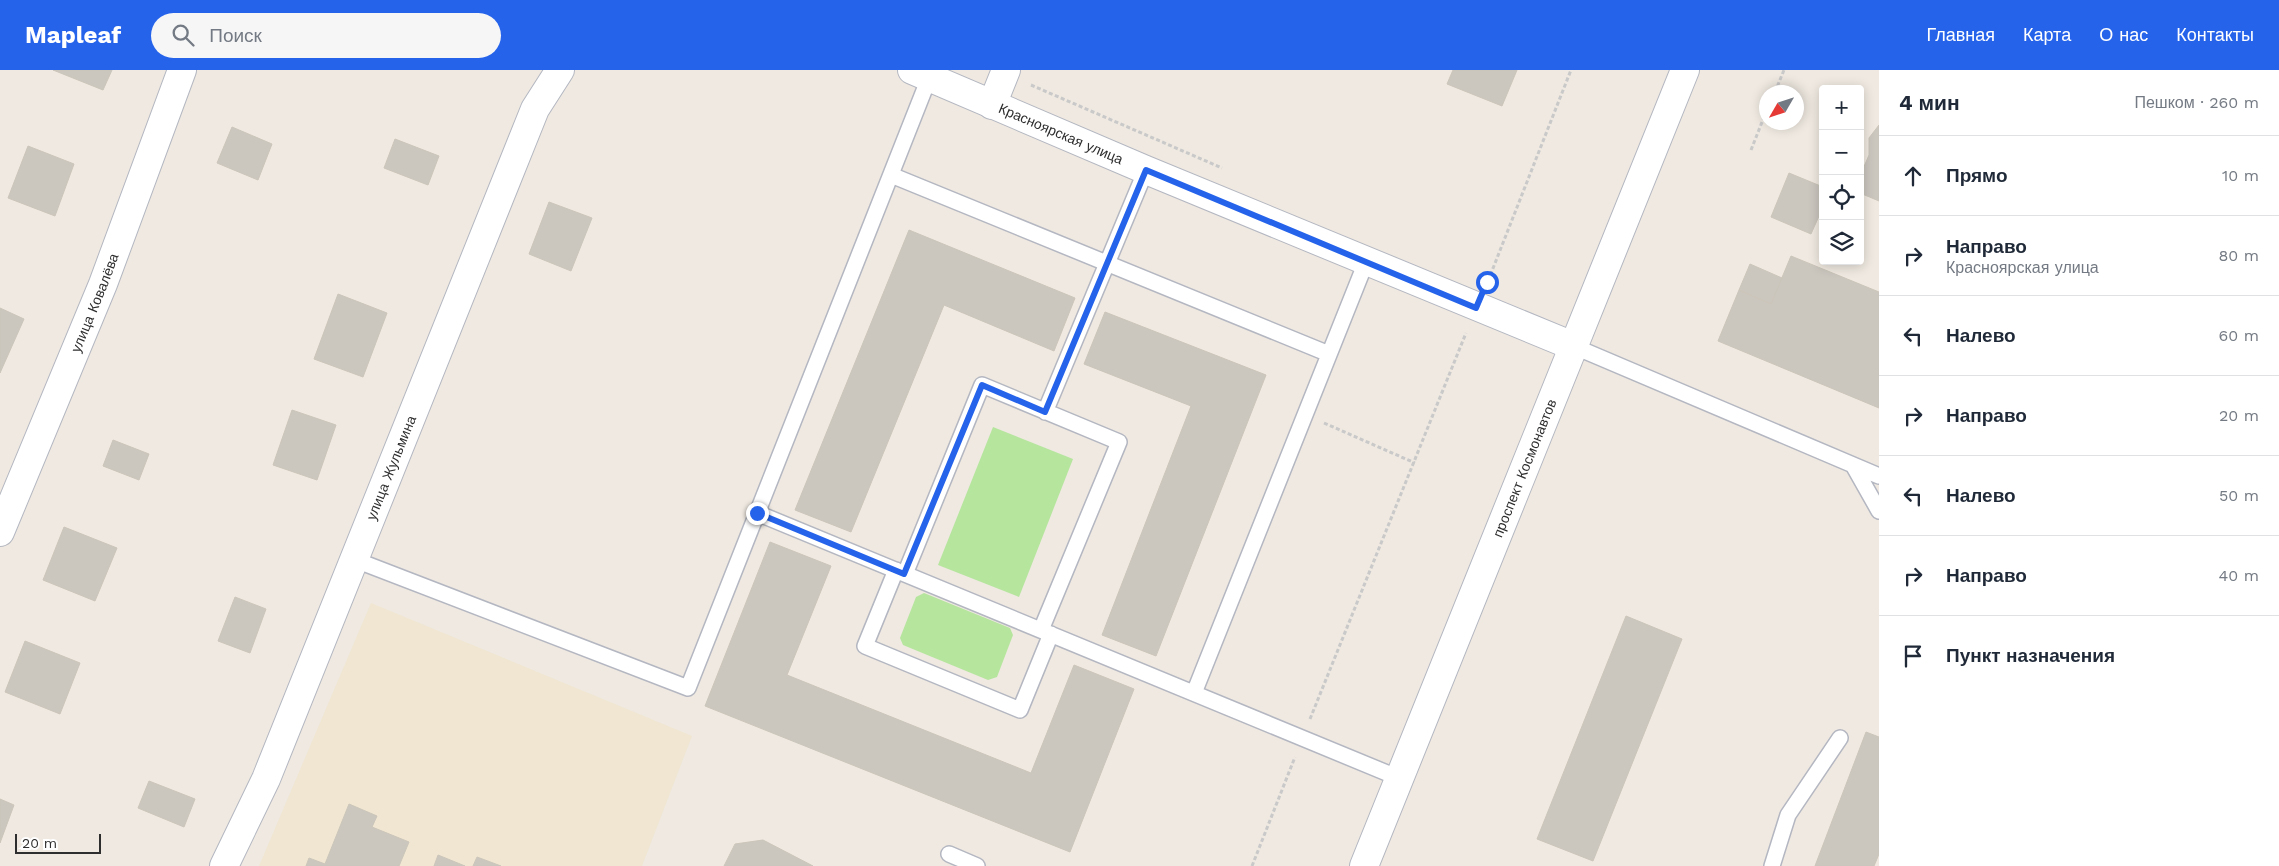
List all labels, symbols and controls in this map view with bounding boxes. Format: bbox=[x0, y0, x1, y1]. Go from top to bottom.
search box bbox=[151, 13, 501, 58]
text: Mapleaf bbox=[25, 21, 121, 49]
icon: search bbox=[169, 21, 197, 49]
text: Поиск bbox=[209, 24, 262, 47]
text: Главная bbox=[1926, 24, 1995, 45]
text: Карта bbox=[2023, 24, 2071, 45]
text: О нас bbox=[2099, 24, 2148, 45]
text: Контакты bbox=[2176, 24, 2254, 45]
north arrow bbox=[1759, 85, 1804, 130]
map controls bbox=[1819, 85, 1864, 265]
button: + bbox=[1819, 85, 1864, 130]
text: 4 мин bbox=[1899, 90, 1960, 115]
text: Пешком · 260 m bbox=[2134, 93, 2259, 112]
street label: Красноярская улица bbox=[996, 100, 1126, 167]
button: − bbox=[1819, 130, 1864, 175]
icon: ahead bbox=[1899, 162, 1927, 190]
text: Прямо bbox=[1946, 164, 2008, 187]
text: 10 m bbox=[2222, 166, 2259, 185]
button: locate bbox=[1819, 175, 1864, 220]
button: layers bbox=[1819, 220, 1864, 265]
text: Направо bbox=[1946, 235, 2027, 258]
icon: right bbox=[1899, 242, 1927, 270]
text: 80 m bbox=[2218, 246, 2259, 265]
street label: улица Ковалёва bbox=[68, 251, 122, 355]
text: Красноярская улица bbox=[1946, 258, 2099, 277]
route start bbox=[1476, 271, 1499, 294]
icon: left bbox=[1899, 322, 1927, 350]
text: Налево bbox=[1946, 324, 2016, 347]
text: 60 m bbox=[2219, 326, 2259, 345]
street label: проспект Космонавтов bbox=[1489, 397, 1559, 540]
icon: right bbox=[1899, 402, 1927, 430]
text: Направо bbox=[1946, 404, 2027, 427]
text: 20 m bbox=[2219, 406, 2259, 425]
street label: улица Жульмина bbox=[363, 413, 419, 522]
icon: left bbox=[1899, 482, 1927, 510]
text: Налево bbox=[1946, 484, 2016, 507]
text: 50 m bbox=[2219, 486, 2259, 505]
route end bbox=[746, 502, 769, 525]
icon: right bbox=[1899, 562, 1927, 590]
text: Направо bbox=[1946, 564, 2027, 587]
text: 40 m bbox=[2219, 566, 2259, 585]
icon: arrive bbox=[1899, 642, 1927, 670]
text: Пункт назначения bbox=[1946, 644, 2115, 667]
scale bar bbox=[15, 831, 101, 854]
text: 20 m bbox=[22, 835, 57, 851]

